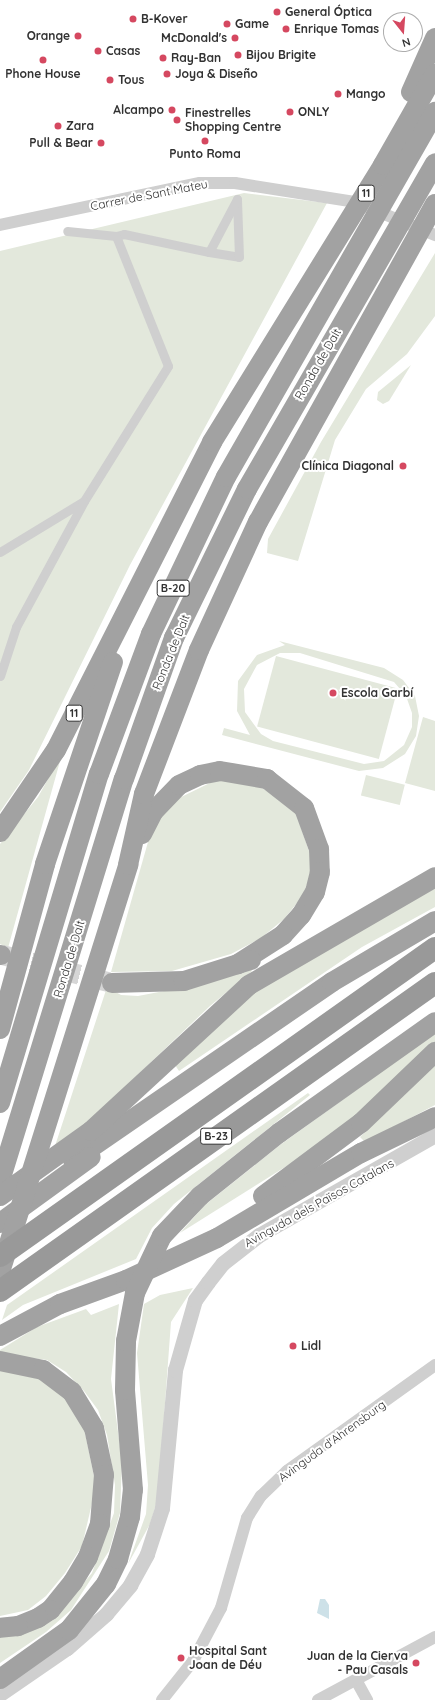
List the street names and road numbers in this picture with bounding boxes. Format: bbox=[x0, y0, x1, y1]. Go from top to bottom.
street label: Carrer de Sant Mateu bbox=[89, 177, 209, 213]
road number: 11 bbox=[357, 184, 375, 202]
street label: Ronda de Dalt bbox=[292, 326, 344, 402]
road number: B-20 bbox=[156, 579, 190, 597]
street label: Ronda de Dalt bbox=[149, 612, 193, 692]
road number: 11 bbox=[65, 704, 83, 722]
street label: Ronda de Dalt bbox=[50, 919, 88, 999]
road number: B-23 bbox=[200, 1127, 232, 1145]
street label: Avinguda dels Països Catalans bbox=[242, 1156, 396, 1250]
street label: Avinguda d'Ahrensburg bbox=[275, 1397, 389, 1485]

